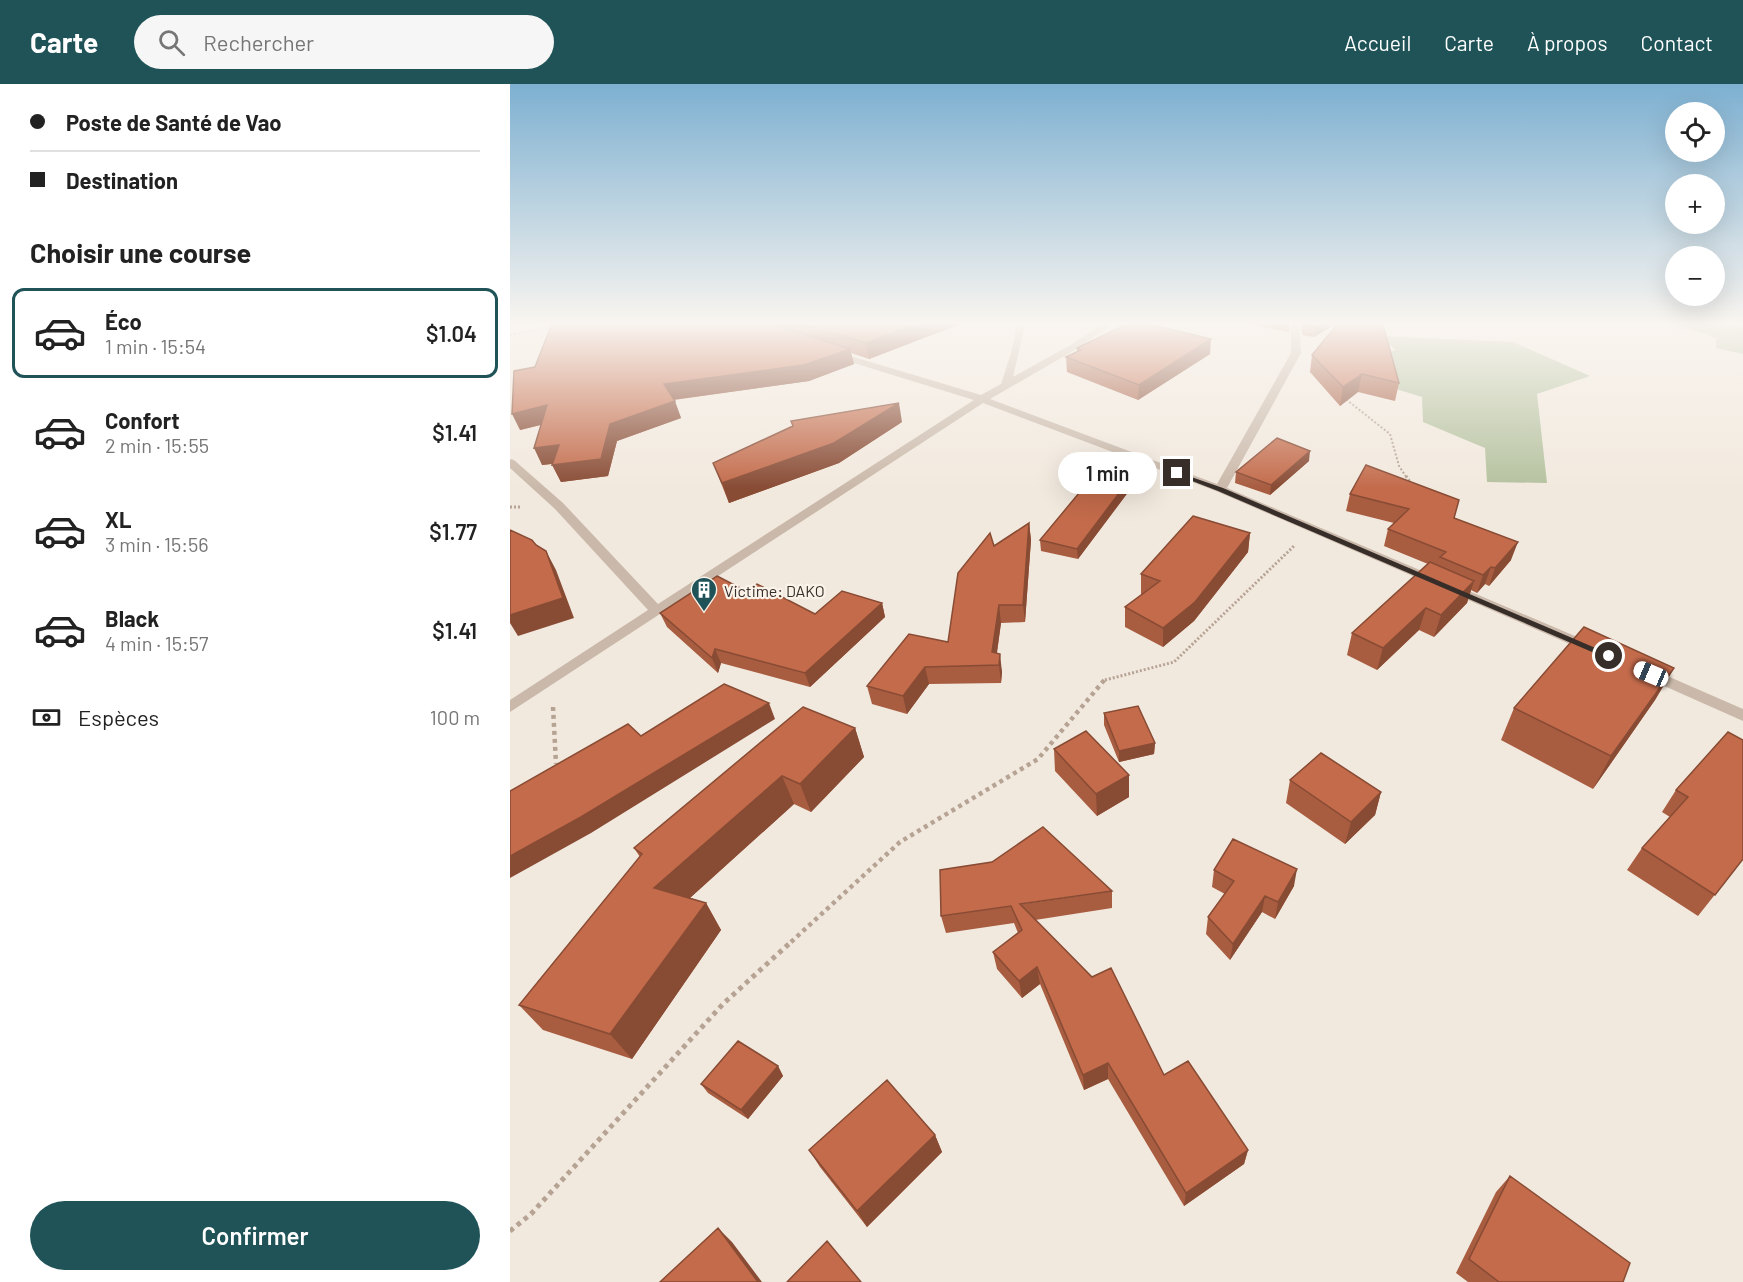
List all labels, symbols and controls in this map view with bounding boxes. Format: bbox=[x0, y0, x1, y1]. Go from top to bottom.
search box bbox=[134, 15, 554, 69]
text: Carte bbox=[30, 25, 98, 59]
icon: search bbox=[155, 26, 188, 59]
text: Rechercher bbox=[203, 29, 314, 55]
text: Accueil bbox=[1344, 30, 1411, 55]
text: Carte bbox=[1444, 30, 1494, 55]
text: À propos bbox=[1527, 30, 1608, 55]
text: Contact bbox=[1641, 30, 1713, 55]
map controls bbox=[1665, 102, 1725, 306]
button: locate bbox=[1665, 102, 1725, 162]
text: Poste de Santé de Vao bbox=[66, 109, 282, 135]
text: Destination bbox=[66, 167, 178, 193]
button: + bbox=[1665, 174, 1725, 234]
text: Choisir une course bbox=[30, 236, 251, 268]
button: − bbox=[1665, 246, 1725, 306]
icon: car bbox=[33, 306, 87, 360]
text: Éco bbox=[105, 308, 142, 334]
text: $1.04 bbox=[426, 320, 477, 346]
text: 1 min · 15:54 bbox=[105, 334, 206, 358]
icon: car bbox=[33, 405, 87, 459]
text: Confort bbox=[105, 407, 180, 433]
text: $1.41 bbox=[432, 419, 477, 445]
text: 2 min · 15:55 bbox=[105, 433, 209, 457]
callout: 1 min bbox=[1057, 452, 1156, 494]
route end bbox=[1163, 459, 1190, 486]
text: 1 min bbox=[1086, 461, 1129, 485]
icon: car bbox=[33, 504, 87, 558]
text: XL bbox=[105, 506, 131, 532]
text: $1.77 bbox=[429, 518, 477, 544]
text: 3 min · 15:56 bbox=[105, 532, 209, 556]
building icon: Victime: DAKO bbox=[689, 575, 719, 613]
place label: Victime: DAKO bbox=[724, 581, 825, 600]
icon: car bbox=[33, 603, 87, 657]
text: Black bbox=[105, 605, 159, 631]
text: $1.41 bbox=[432, 617, 477, 643]
text: 4 min · 15:57 bbox=[105, 631, 208, 655]
route start bbox=[1595, 642, 1622, 669]
car bbox=[1631, 659, 1671, 689]
icon: cash bbox=[30, 701, 63, 734]
text: Espèces bbox=[78, 704, 159, 730]
text: 100 m bbox=[430, 705, 480, 729]
button: Confirmer bbox=[30, 1201, 480, 1270]

